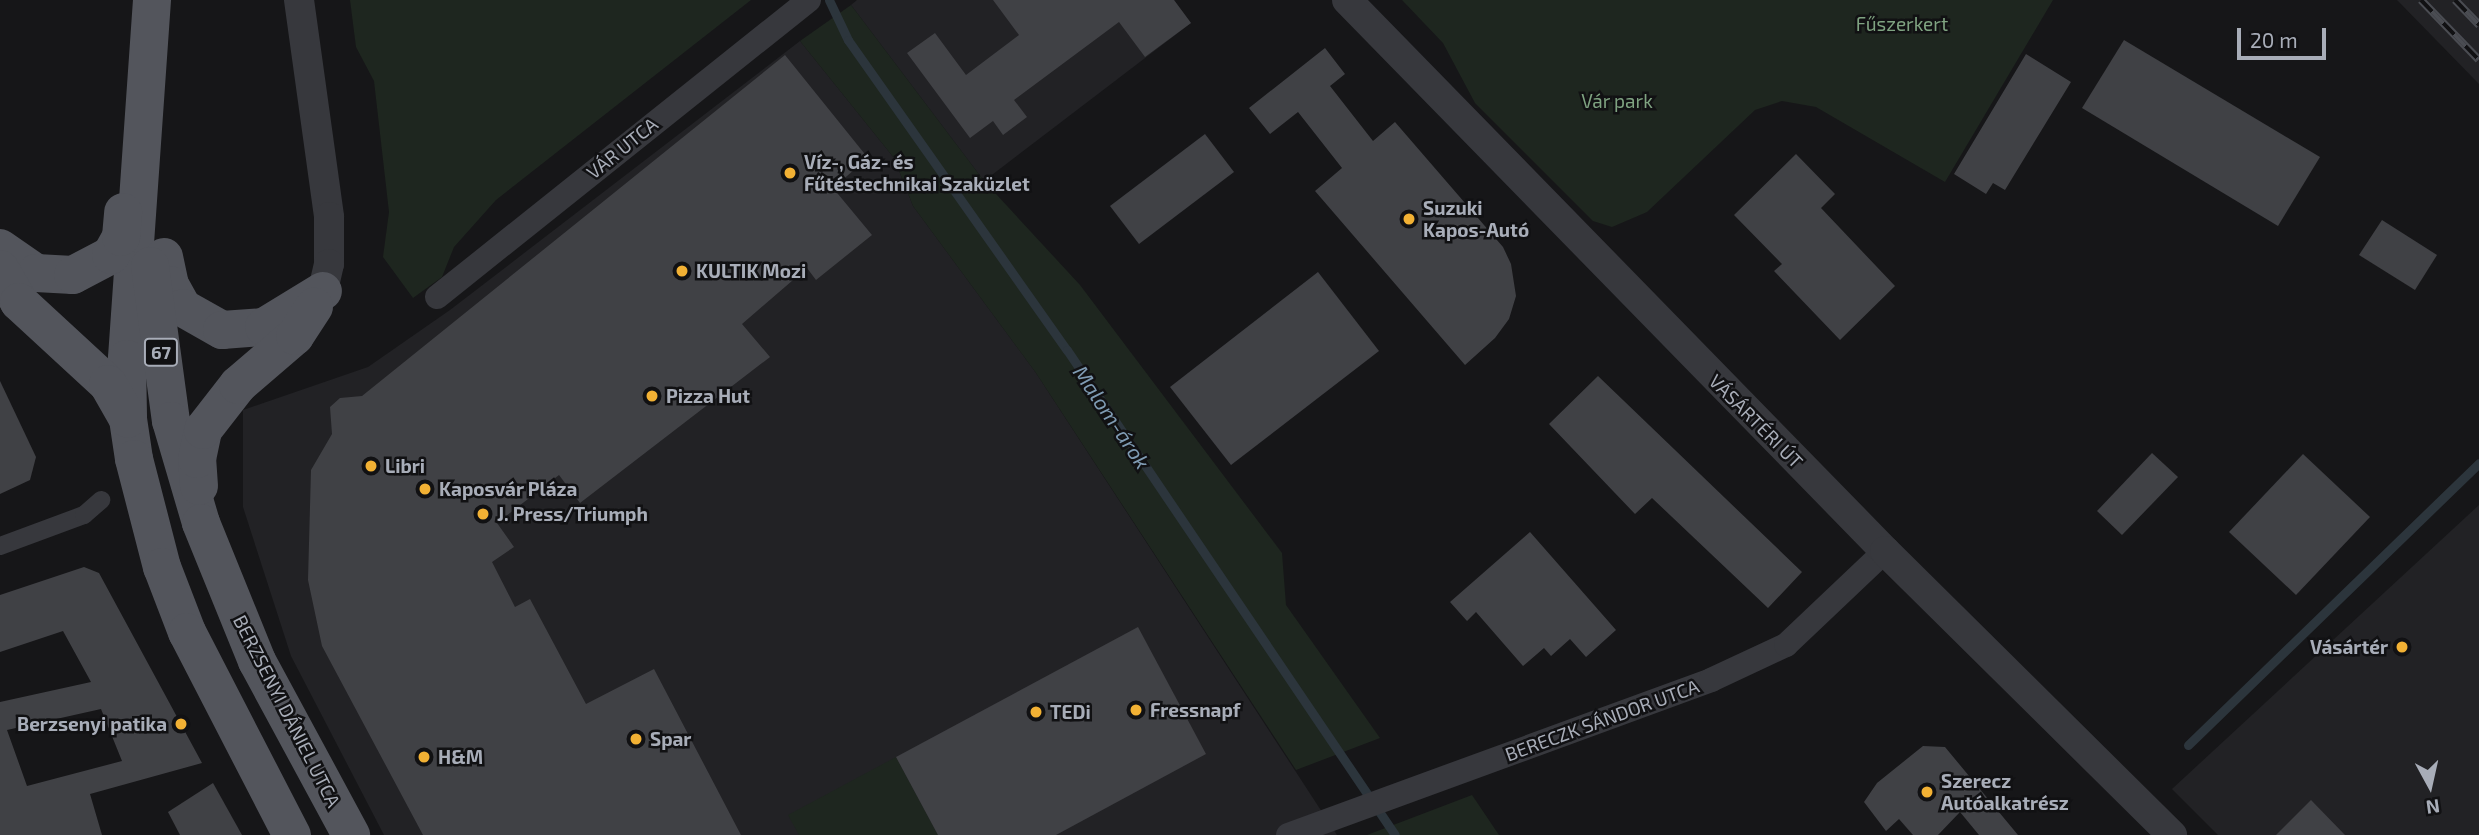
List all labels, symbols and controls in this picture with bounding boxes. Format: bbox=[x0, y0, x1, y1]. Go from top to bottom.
park label: Fűszerkert bbox=[1856, 13, 1948, 35]
scale bar bbox=[2241, 14, 2330, 58]
text: 20 m bbox=[2250, 27, 2298, 52]
park label: Vár park bbox=[1581, 90, 1653, 112]
street label: VÁR UTCA bbox=[582, 112, 662, 184]
place label: Víz-, Gáz- és Fűtéstechnikai Szaküzlet bbox=[804, 151, 1030, 195]
marker: Víz-, Gáz- és Fűtéstechnikai Szaküzlet bbox=[782, 165, 798, 181]
place label: Suzuki Kapos-Autó bbox=[1423, 197, 1529, 241]
marker: Suzuki Kapos-Autó bbox=[1401, 211, 1417, 227]
place label: KULTIK Mozi bbox=[696, 260, 806, 282]
marker: KULTIK Mozi bbox=[674, 263, 690, 279]
road number: 67 bbox=[144, 338, 178, 366]
water label: Malom-árok bbox=[1068, 361, 1156, 473]
street label: VÁSÁRTÉRI ÚT bbox=[1704, 369, 1808, 473]
place label: Pizza Hut bbox=[666, 385, 750, 407]
marker: Pizza Hut bbox=[644, 388, 660, 404]
place label: Libri bbox=[385, 455, 425, 477]
marker: Libri bbox=[363, 458, 379, 474]
place label: Kaposvár Pláza bbox=[439, 478, 578, 500]
marker: Kaposvár Pláza bbox=[417, 481, 433, 497]
place label: J. Press/Triumph bbox=[497, 503, 648, 525]
marker: J. Press/Triumph bbox=[475, 506, 491, 522]
street label: BERZSENYI DÁNIEL UTCA bbox=[228, 611, 346, 811]
place label: Vásártér bbox=[2310, 636, 2388, 658]
marker: Vásártér bbox=[2394, 639, 2410, 655]
street label: BERECZK SÁNDOR UTCA bbox=[1502, 674, 1702, 766]
place label: Fressnapf bbox=[1150, 699, 1240, 721]
place label: TEDi bbox=[1050, 701, 1091, 723]
marker: Fressnapf bbox=[1128, 702, 1144, 718]
marker: TEDi bbox=[1028, 704, 1044, 720]
place label: Berzsenyi patika bbox=[17, 713, 167, 735]
marker: Berzsenyi patika bbox=[173, 716, 189, 732]
place label: Spar bbox=[650, 728, 691, 750]
marker: Spar bbox=[628, 731, 644, 747]
place label: H&M bbox=[438, 746, 483, 768]
marker: H&M bbox=[416, 749, 432, 765]
north arrow bbox=[2395, 751, 2465, 821]
place label: Szerecz Autóalkatrész bbox=[1941, 770, 2069, 814]
marker: Szerecz Autóalkatrész bbox=[1919, 784, 1935, 800]
text: N bbox=[2425, 795, 2441, 820]

